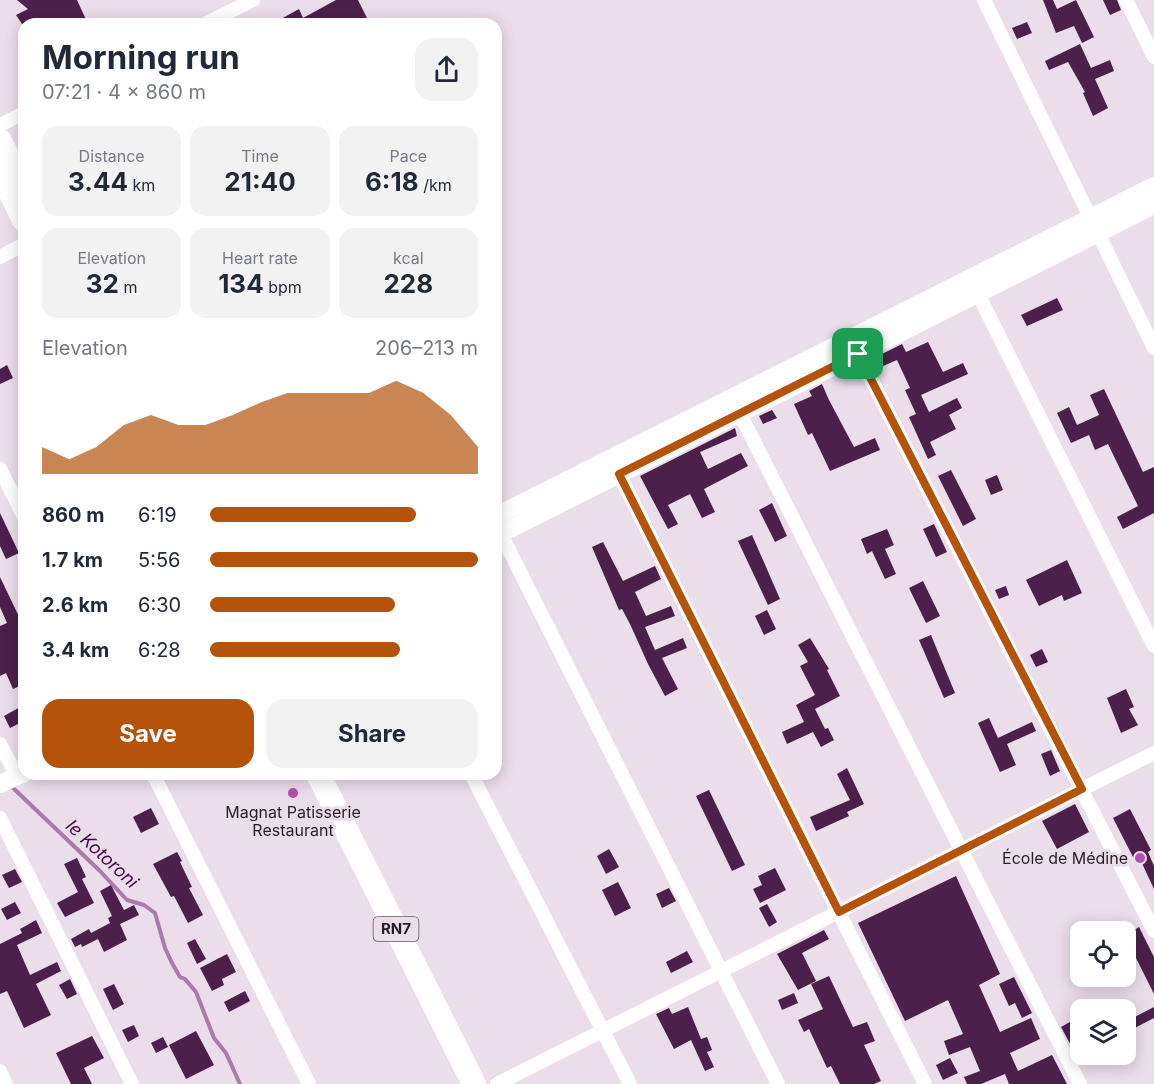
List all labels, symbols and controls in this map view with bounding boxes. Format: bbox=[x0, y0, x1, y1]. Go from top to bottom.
text: Morning run bbox=[42, 37, 240, 77]
button: share bbox=[415, 38, 478, 101]
text: 07:21 · 4 × 860 m bbox=[42, 80, 206, 104]
text: Distance bbox=[79, 146, 145, 166]
text: Time bbox=[241, 146, 279, 166]
text: Pace bbox=[389, 146, 427, 166]
text: 3.44 bbox=[68, 166, 128, 197]
text: 21:40 bbox=[224, 166, 296, 197]
text: 6:18 bbox=[365, 166, 419, 197]
text: km bbox=[128, 175, 155, 195]
text: /km bbox=[419, 175, 452, 195]
text: Elevation bbox=[77, 248, 146, 268]
text: Heart rate bbox=[222, 248, 298, 268]
text: kcal bbox=[393, 248, 424, 268]
text: 32 bbox=[86, 268, 119, 299]
text: 134 bbox=[218, 268, 264, 299]
text: 228 bbox=[383, 268, 433, 299]
text: m bbox=[119, 277, 138, 297]
text: bpm bbox=[264, 277, 302, 297]
pin bbox=[832, 328, 883, 379]
text: Elevation bbox=[42, 336, 128, 360]
text: 206–213 m bbox=[375, 336, 478, 360]
icon: arrive bbox=[841, 337, 874, 370]
text: 860 m bbox=[42, 503, 104, 527]
text: 6:19 bbox=[138, 503, 177, 527]
text: 1.7 km bbox=[42, 548, 103, 572]
text: 5:56 bbox=[138, 548, 180, 572]
text: 2.6 km bbox=[42, 593, 108, 617]
text: 6:30 bbox=[138, 593, 181, 617]
text: 3.4 km bbox=[42, 638, 109, 662]
text: 6:28 bbox=[138, 638, 181, 662]
button: Save bbox=[42, 699, 254, 768]
button: Share bbox=[266, 699, 478, 768]
marker: Magnat Patisserie Restaurant bbox=[286, 786, 300, 800]
place label: Magnat Patisserie Restaurant bbox=[225, 802, 361, 840]
water label: le Kotoroni bbox=[62, 815, 143, 893]
place label: École de Médine bbox=[1002, 848, 1128, 868]
marker: École de Médine bbox=[1133, 851, 1147, 865]
road number: RN7 bbox=[374, 917, 418, 941]
map controls bbox=[1070, 921, 1136, 1065]
button: locate bbox=[1070, 921, 1136, 987]
button: layers bbox=[1070, 999, 1136, 1065]

